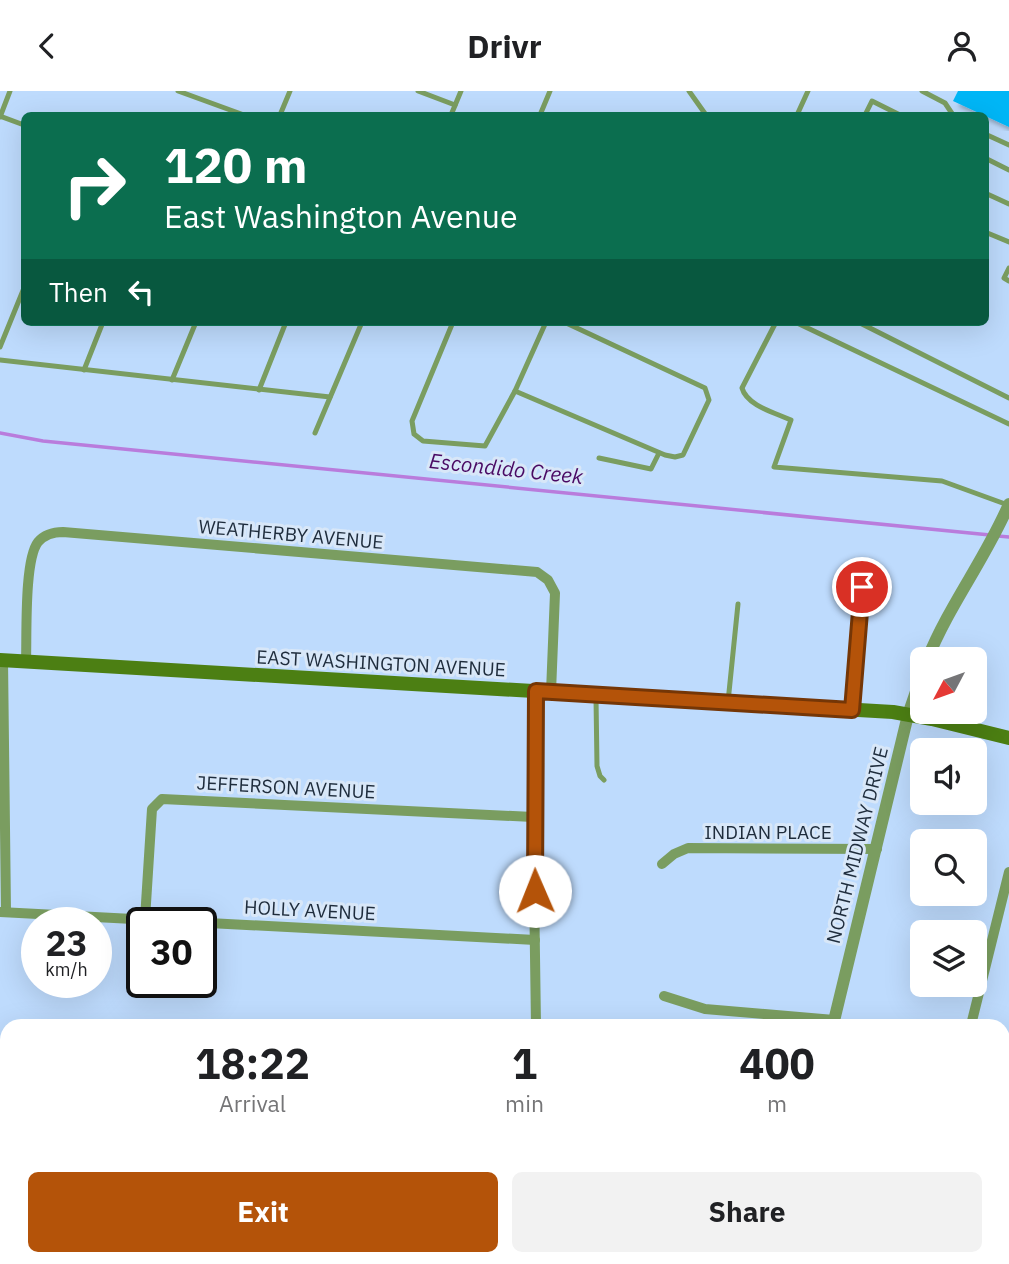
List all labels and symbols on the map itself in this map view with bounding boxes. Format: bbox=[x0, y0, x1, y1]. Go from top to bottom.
water label: Escondido Creek bbox=[428, 446, 585, 490]
street label: WEATHERBY AVENUE bbox=[198, 514, 384, 554]
pin bbox=[832, 557, 892, 617]
street label: EAST WASHINGTON AVENUE bbox=[256, 644, 506, 682]
north arrow bbox=[910, 647, 987, 725]
street label: NORTH MIDWAY DRIVE bbox=[821, 744, 893, 946]
street label: JEFFERSON AVENUE bbox=[196, 770, 376, 804]
street label: INDIAN PLACE bbox=[704, 820, 832, 844]
position arrow bbox=[498, 854, 572, 928]
street label: HOLLY AVENUE bbox=[244, 895, 376, 925]
speed limit sign: 30 bbox=[126, 907, 217, 998]

